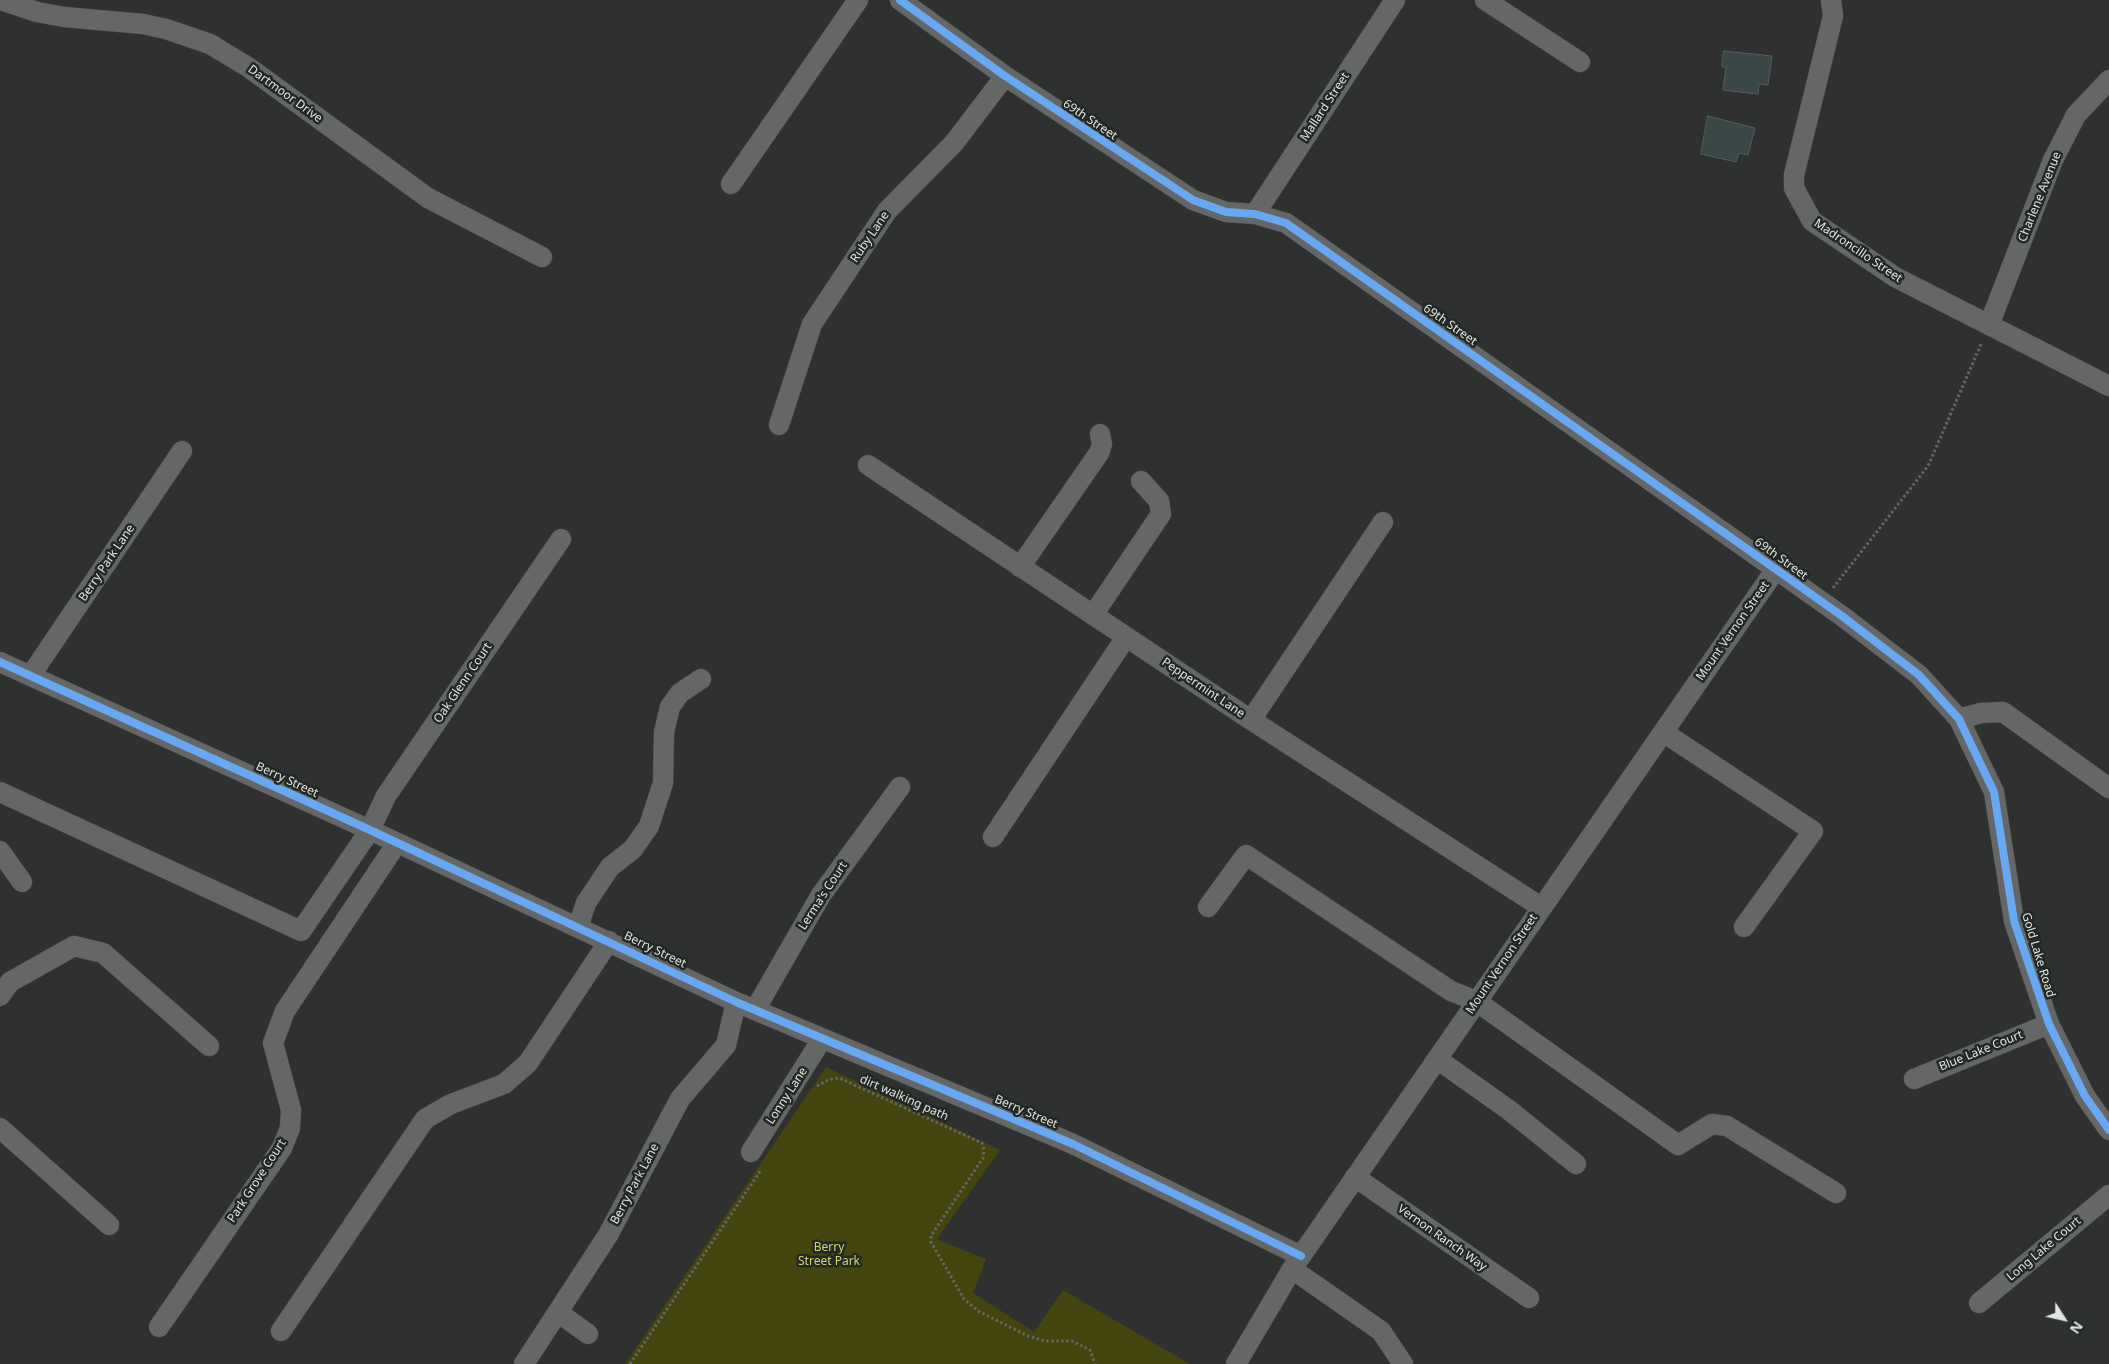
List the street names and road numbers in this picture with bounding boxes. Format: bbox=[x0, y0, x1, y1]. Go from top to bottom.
street label: Dartmoor Drive bbox=[245, 62, 325, 126]
street label: Mallard Street bbox=[1297, 70, 1353, 144]
street label: 69th Street bbox=[1060, 97, 1120, 143]
street label: Charlene Avenue bbox=[2015, 150, 2065, 244]
street label: Ruby Lane bbox=[848, 209, 892, 265]
street label: Madroncillo Street bbox=[1811, 216, 1905, 286]
street label: 69th Street bbox=[1420, 301, 1480, 349]
street label: Berry Park Lane bbox=[76, 522, 138, 604]
street label: 69th Street bbox=[1752, 535, 1810, 583]
street label: Mount Vernon Street bbox=[1693, 579, 1773, 683]
street label: Oak Glenn Court bbox=[431, 640, 495, 726]
street label: Peppermint Lane bbox=[1159, 655, 1247, 721]
street label: Berry Street bbox=[253, 759, 321, 801]
street label: Lerma's Court bbox=[796, 859, 850, 933]
street label: Mount Vernon Street bbox=[1463, 911, 1541, 1017]
street label: Gold Lake Road bbox=[2018, 911, 2058, 999]
street label: Berry Street bbox=[622, 929, 688, 971]
street label: Blue Lake Court bbox=[1937, 1028, 2025, 1074]
street label: Lonny Lane bbox=[763, 1065, 811, 1127]
street label: dirt walking path bbox=[857, 1072, 951, 1124]
street label: Berry Street bbox=[992, 1092, 1060, 1132]
street label: Park Grove Court bbox=[225, 1137, 289, 1225]
street label: Berry Park Lane bbox=[608, 1141, 662, 1227]
street label: Vernon Ranch Way bbox=[1395, 1202, 1489, 1274]
street label: Long Lake Court bbox=[2004, 1214, 2084, 1284]

